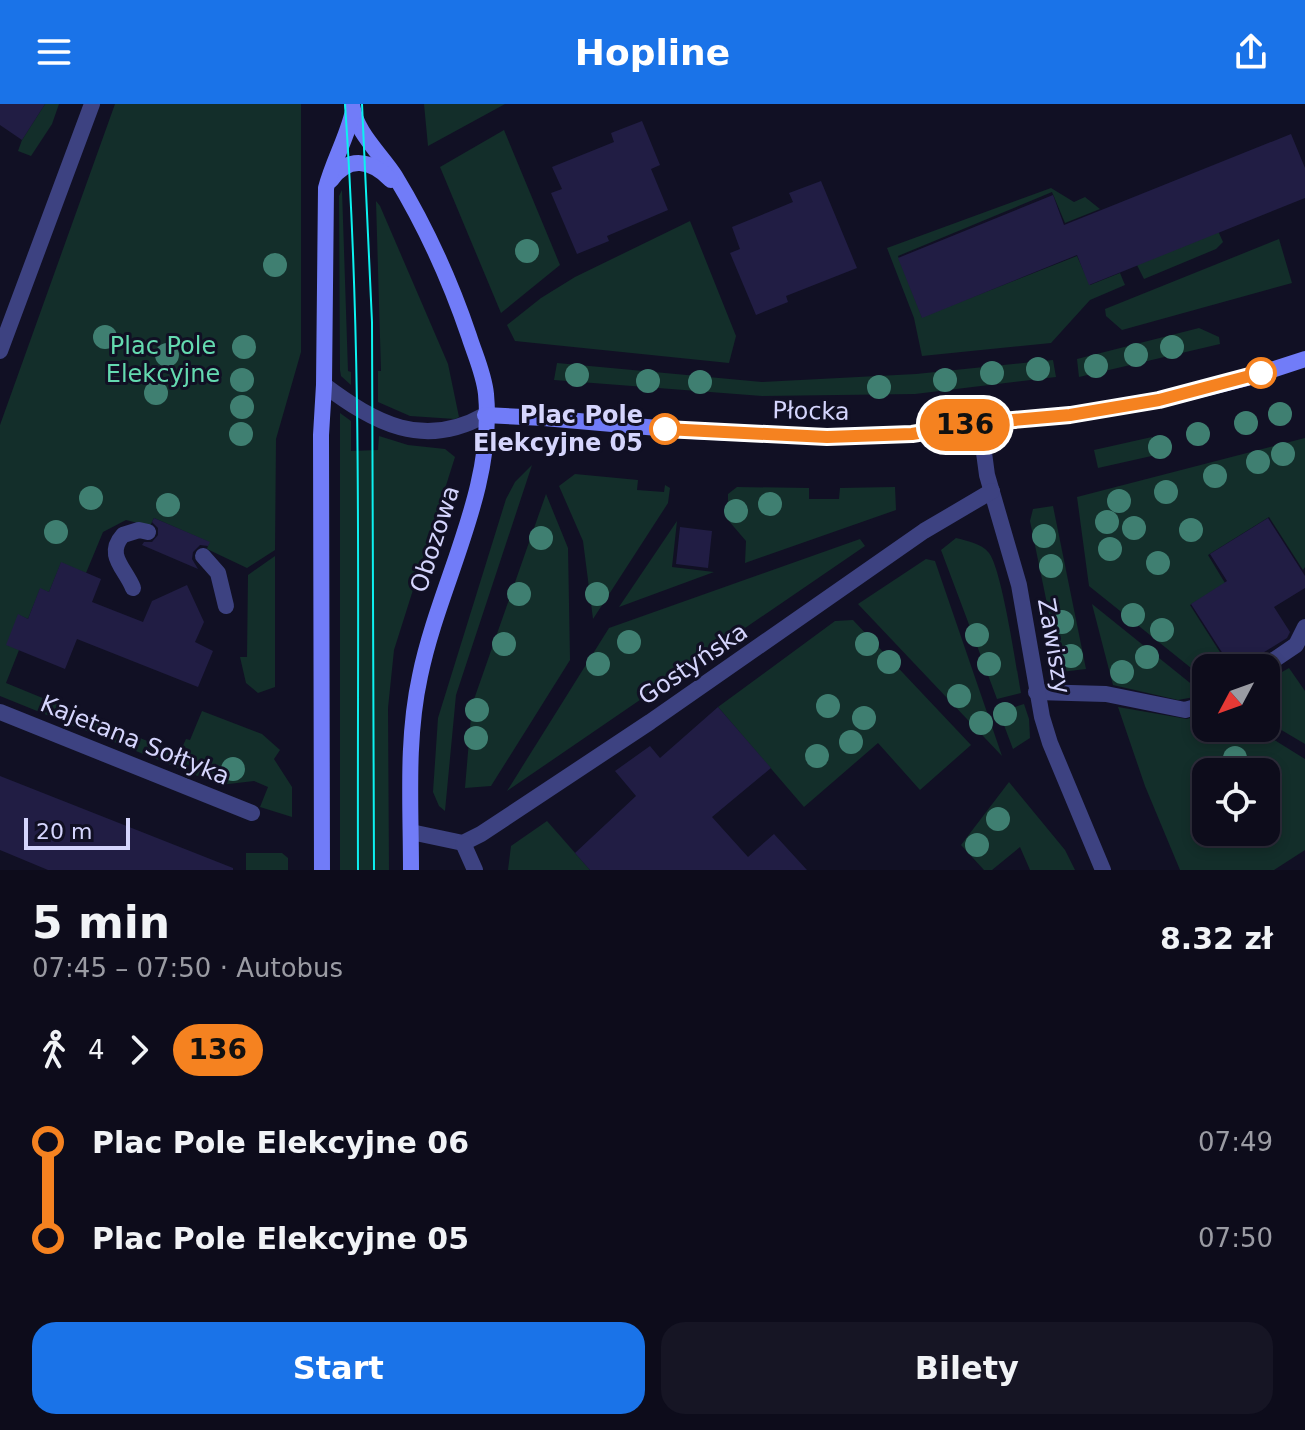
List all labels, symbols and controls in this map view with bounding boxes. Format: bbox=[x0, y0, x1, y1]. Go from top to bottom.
icon: menu bbox=[32, 30, 76, 74]
icon: share bbox=[1229, 30, 1273, 74]
text: Hopline bbox=[575, 32, 730, 73]
park label: Plac Pole Elekcyjne bbox=[106, 332, 220, 388]
unlabelled marker bbox=[1246, 358, 1276, 388]
street label: Płocka bbox=[772, 396, 850, 426]
line badge: 136 bbox=[919, 399, 1011, 451]
place label: Plac Pole Elekcyjne 05 bbox=[473, 401, 643, 457]
text: 136 bbox=[936, 408, 994, 441]
marker: Plac Pole Elekcyjne 05 bbox=[650, 414, 680, 444]
street label: Obozowa bbox=[405, 482, 465, 596]
street label: Zawiszy bbox=[1032, 596, 1076, 696]
street label: Gostyńska bbox=[633, 617, 753, 711]
north arrow bbox=[1192, 654, 1280, 742]
map controls bbox=[1192, 654, 1280, 846]
street label: Kajetana Sołtyka bbox=[36, 689, 234, 791]
button: locate bbox=[1192, 758, 1280, 846]
scale bar bbox=[24, 814, 130, 850]
text: 20 m bbox=[36, 819, 92, 844]
text: 5 min bbox=[32, 897, 170, 948]
text: 8.32 zł bbox=[1160, 921, 1273, 956]
text: 07:45 – 07:50 · Autobus bbox=[32, 953, 343, 983]
icon: walk bbox=[32, 1028, 76, 1072]
icon: forward bbox=[117, 1028, 161, 1072]
text: 136 bbox=[189, 1033, 247, 1066]
text: 4 bbox=[88, 1035, 105, 1065]
text: Plac Pole Elekcyjne 06 bbox=[92, 1125, 469, 1160]
text: 07:49 bbox=[1198, 1127, 1273, 1157]
text: Plac Pole Elekcyjne 05 bbox=[92, 1221, 469, 1256]
text: 07:50 bbox=[1198, 1223, 1273, 1253]
button: Start bbox=[32, 1322, 645, 1414]
button: Bilety bbox=[661, 1322, 1273, 1414]

